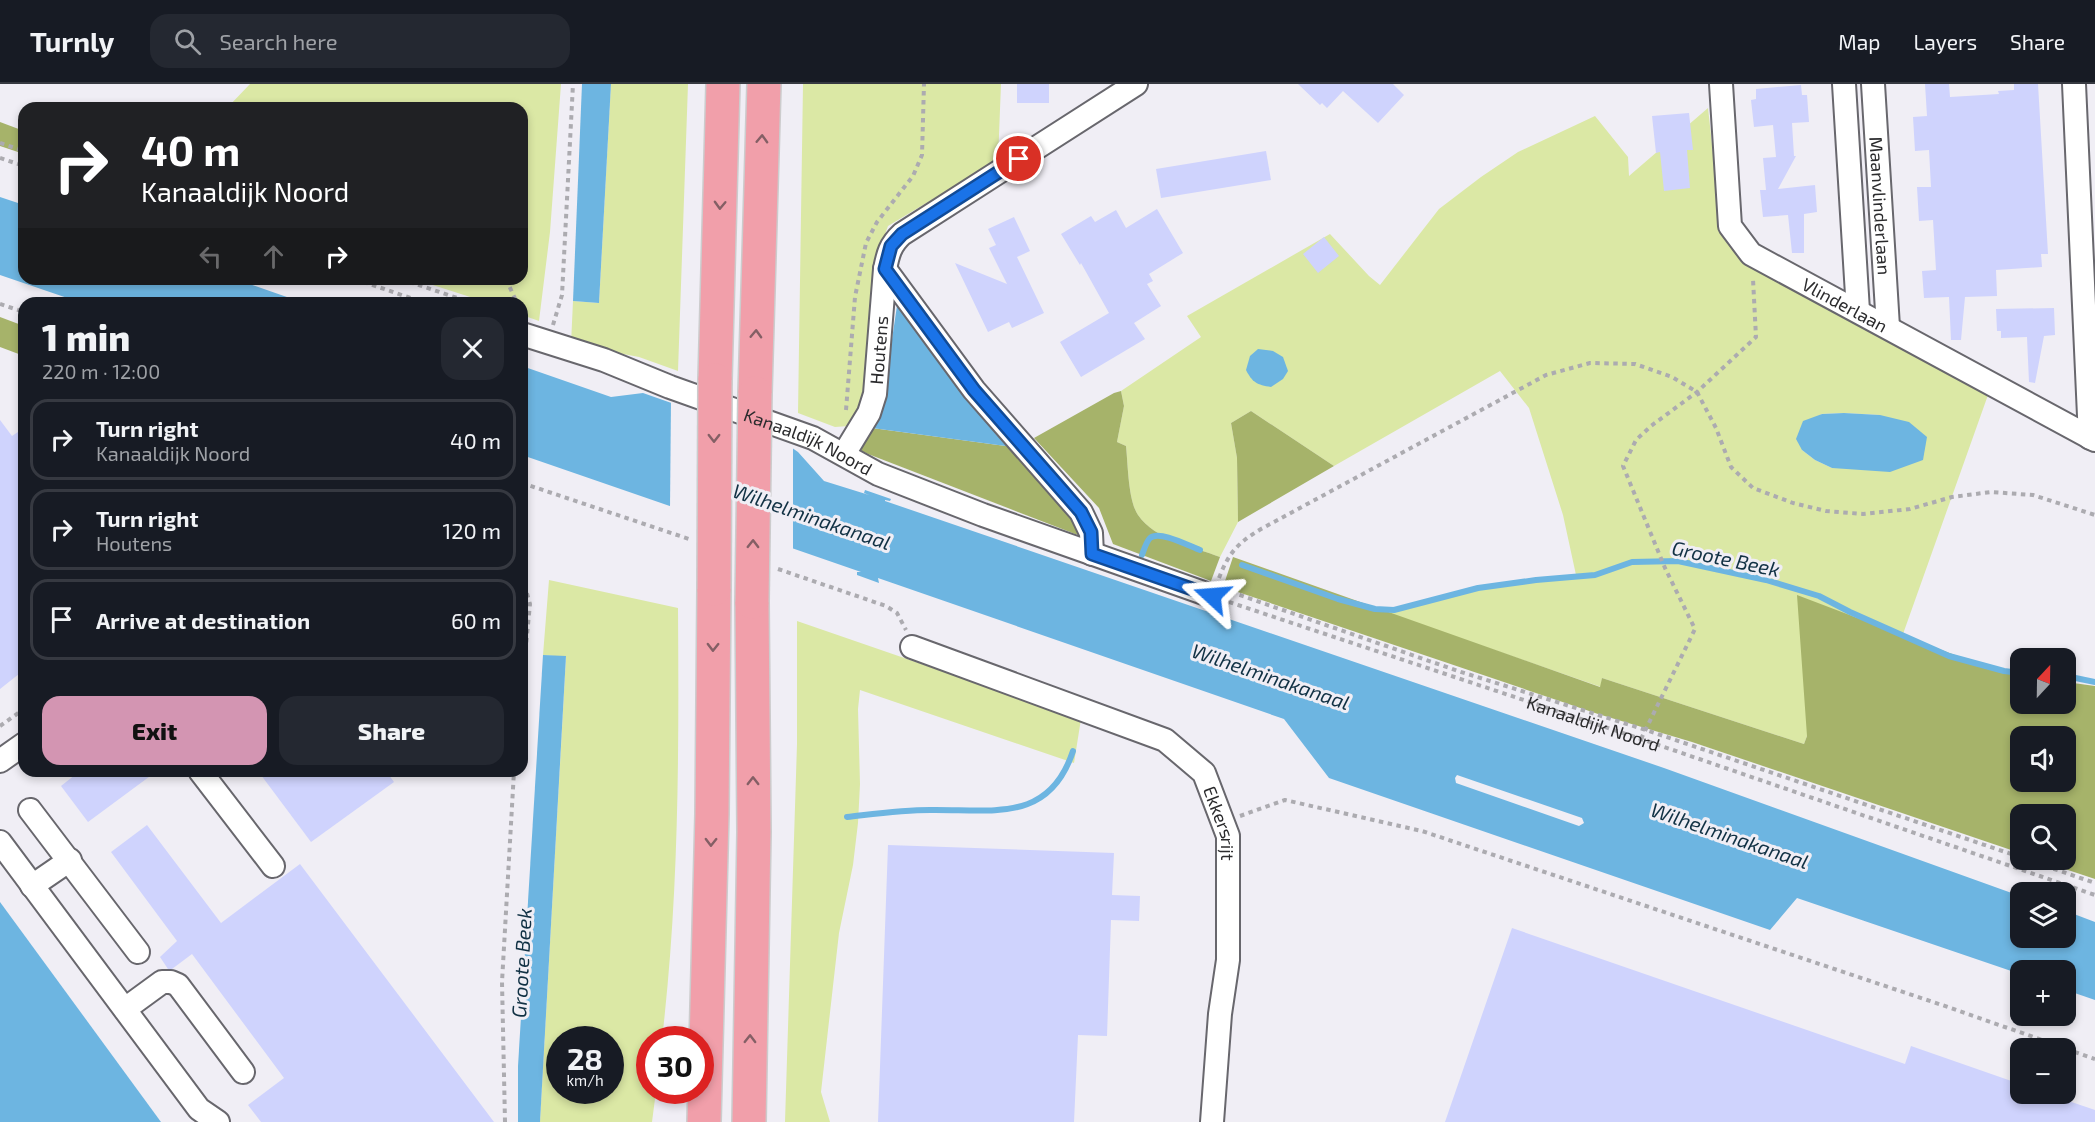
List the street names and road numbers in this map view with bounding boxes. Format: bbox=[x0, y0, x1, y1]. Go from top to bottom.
street label: Maanvlinderlaan bbox=[1865, 136, 1896, 276]
street label: Vlinderlaan bbox=[1798, 273, 1891, 337]
street label: Houtens bbox=[865, 315, 892, 385]
street label: Kanaaldijk Noord bbox=[741, 403, 876, 480]
street label: Kanaaldijk Noord bbox=[1524, 691, 1663, 756]
street label: Ekkersrijt bbox=[1199, 783, 1239, 861]

